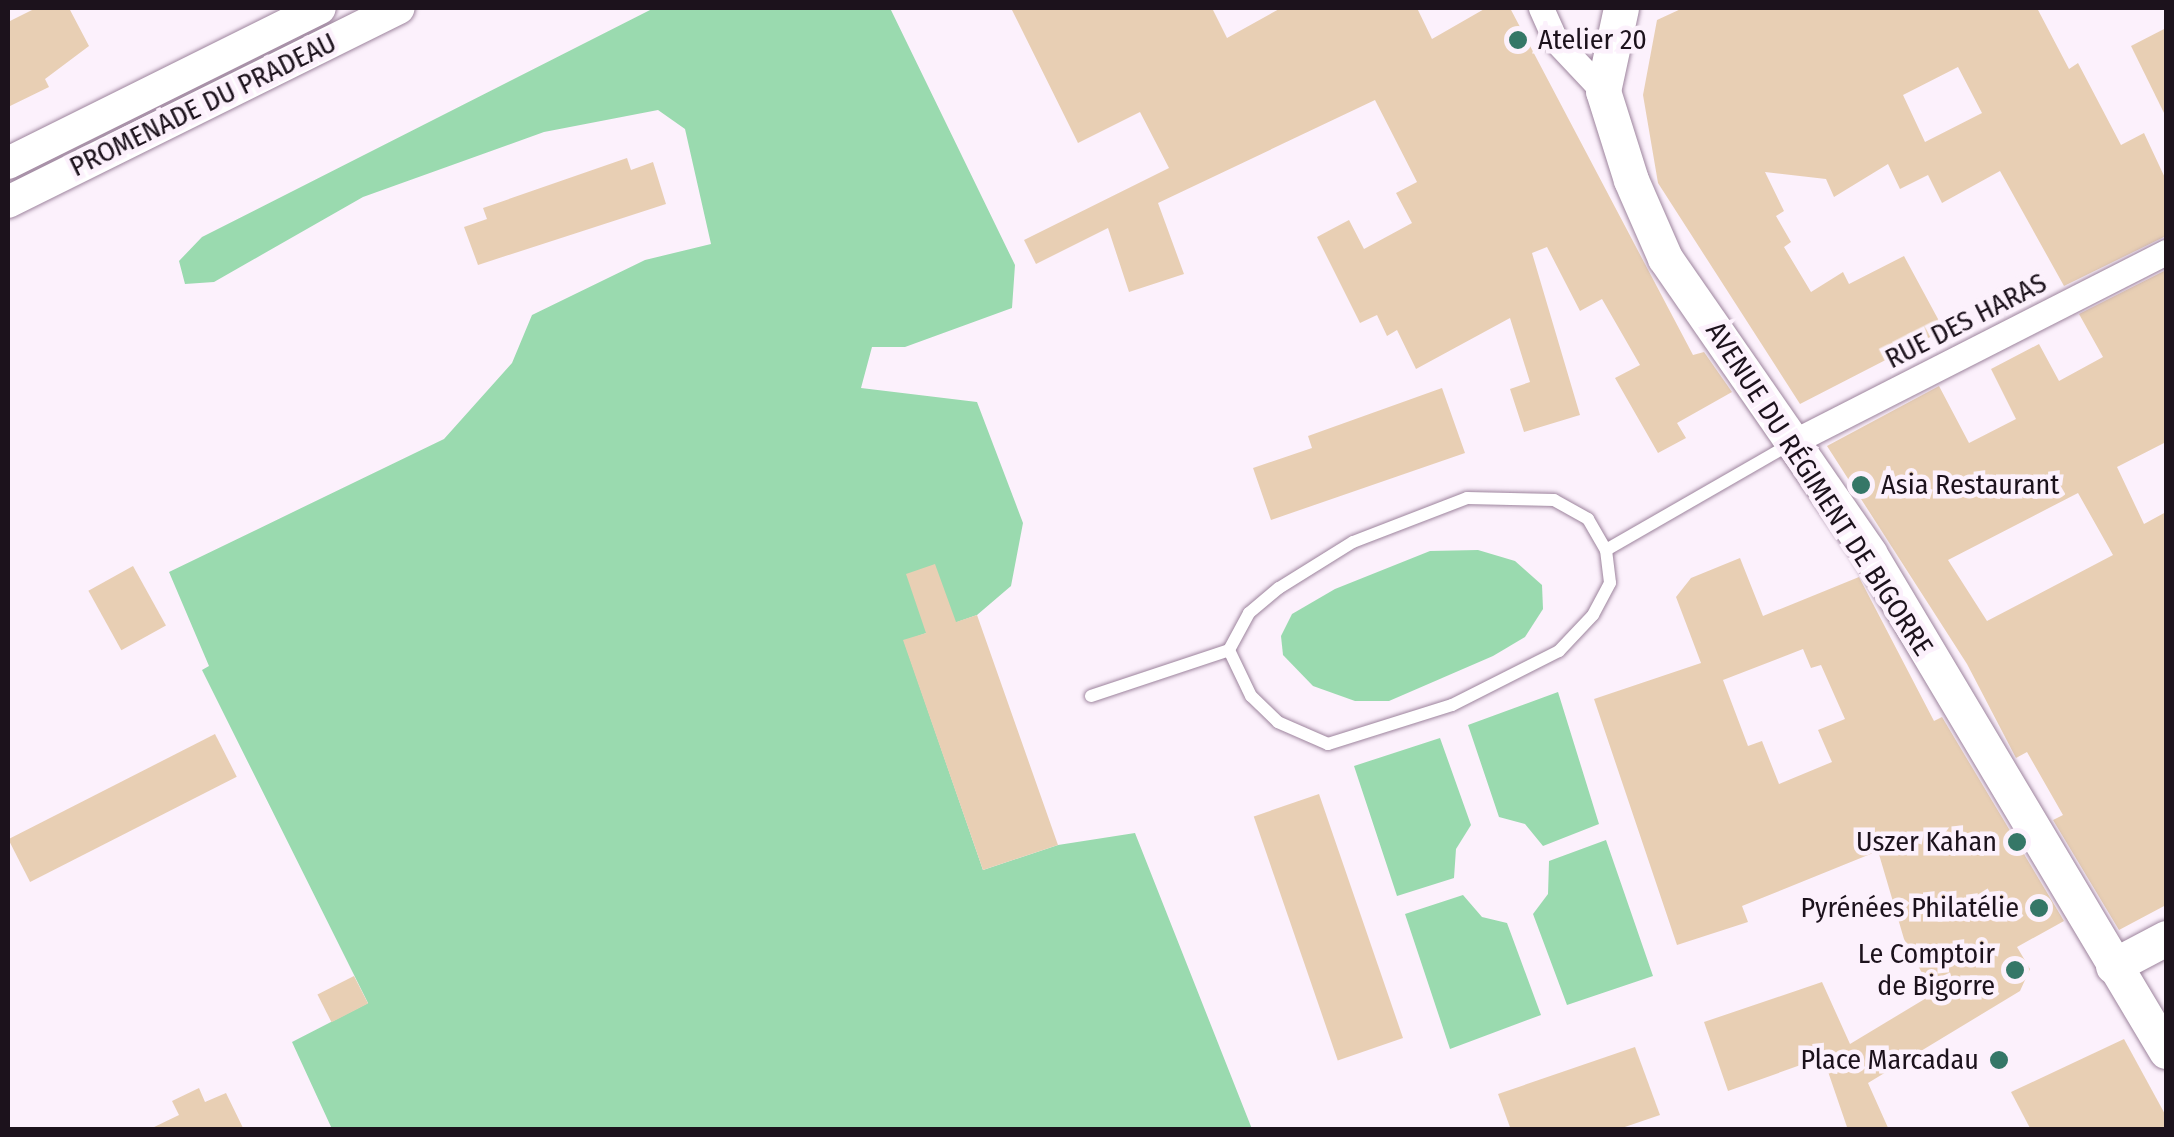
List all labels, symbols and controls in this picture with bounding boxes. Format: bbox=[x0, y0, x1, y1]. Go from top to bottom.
place label: Atelier 20 bbox=[1538, 23, 1647, 57]
street label: PROMENADE DU PRADEAU bbox=[64, 26, 342, 184]
marker: Atelier 20 bbox=[1507, 29, 1529, 51]
street label: RUE DES HARAS bbox=[1880, 266, 2052, 376]
street label: AVENUE DU RÉGIMENT DE BIGORRE bbox=[1698, 316, 1940, 662]
place label: Asia Restaurant bbox=[1881, 468, 2060, 502]
marker: Asia Restaurant bbox=[1850, 474, 1872, 496]
place label: Uszer Kahan bbox=[1856, 825, 1997, 859]
marker: Uszer Kahan bbox=[2006, 831, 2028, 853]
place label: Pyrénées Philatélie bbox=[1800, 891, 2019, 925]
marker: Pyrénées Philatélie bbox=[2028, 897, 2050, 919]
place label: Le Comptoir de Bigorre bbox=[1858, 937, 1995, 1003]
marker: Le Comptoir de Bigorre bbox=[2004, 959, 2026, 981]
place label: Place Marcadau bbox=[1800, 1043, 1979, 1077]
marker: Place Marcadau bbox=[1988, 1049, 2010, 1071]

